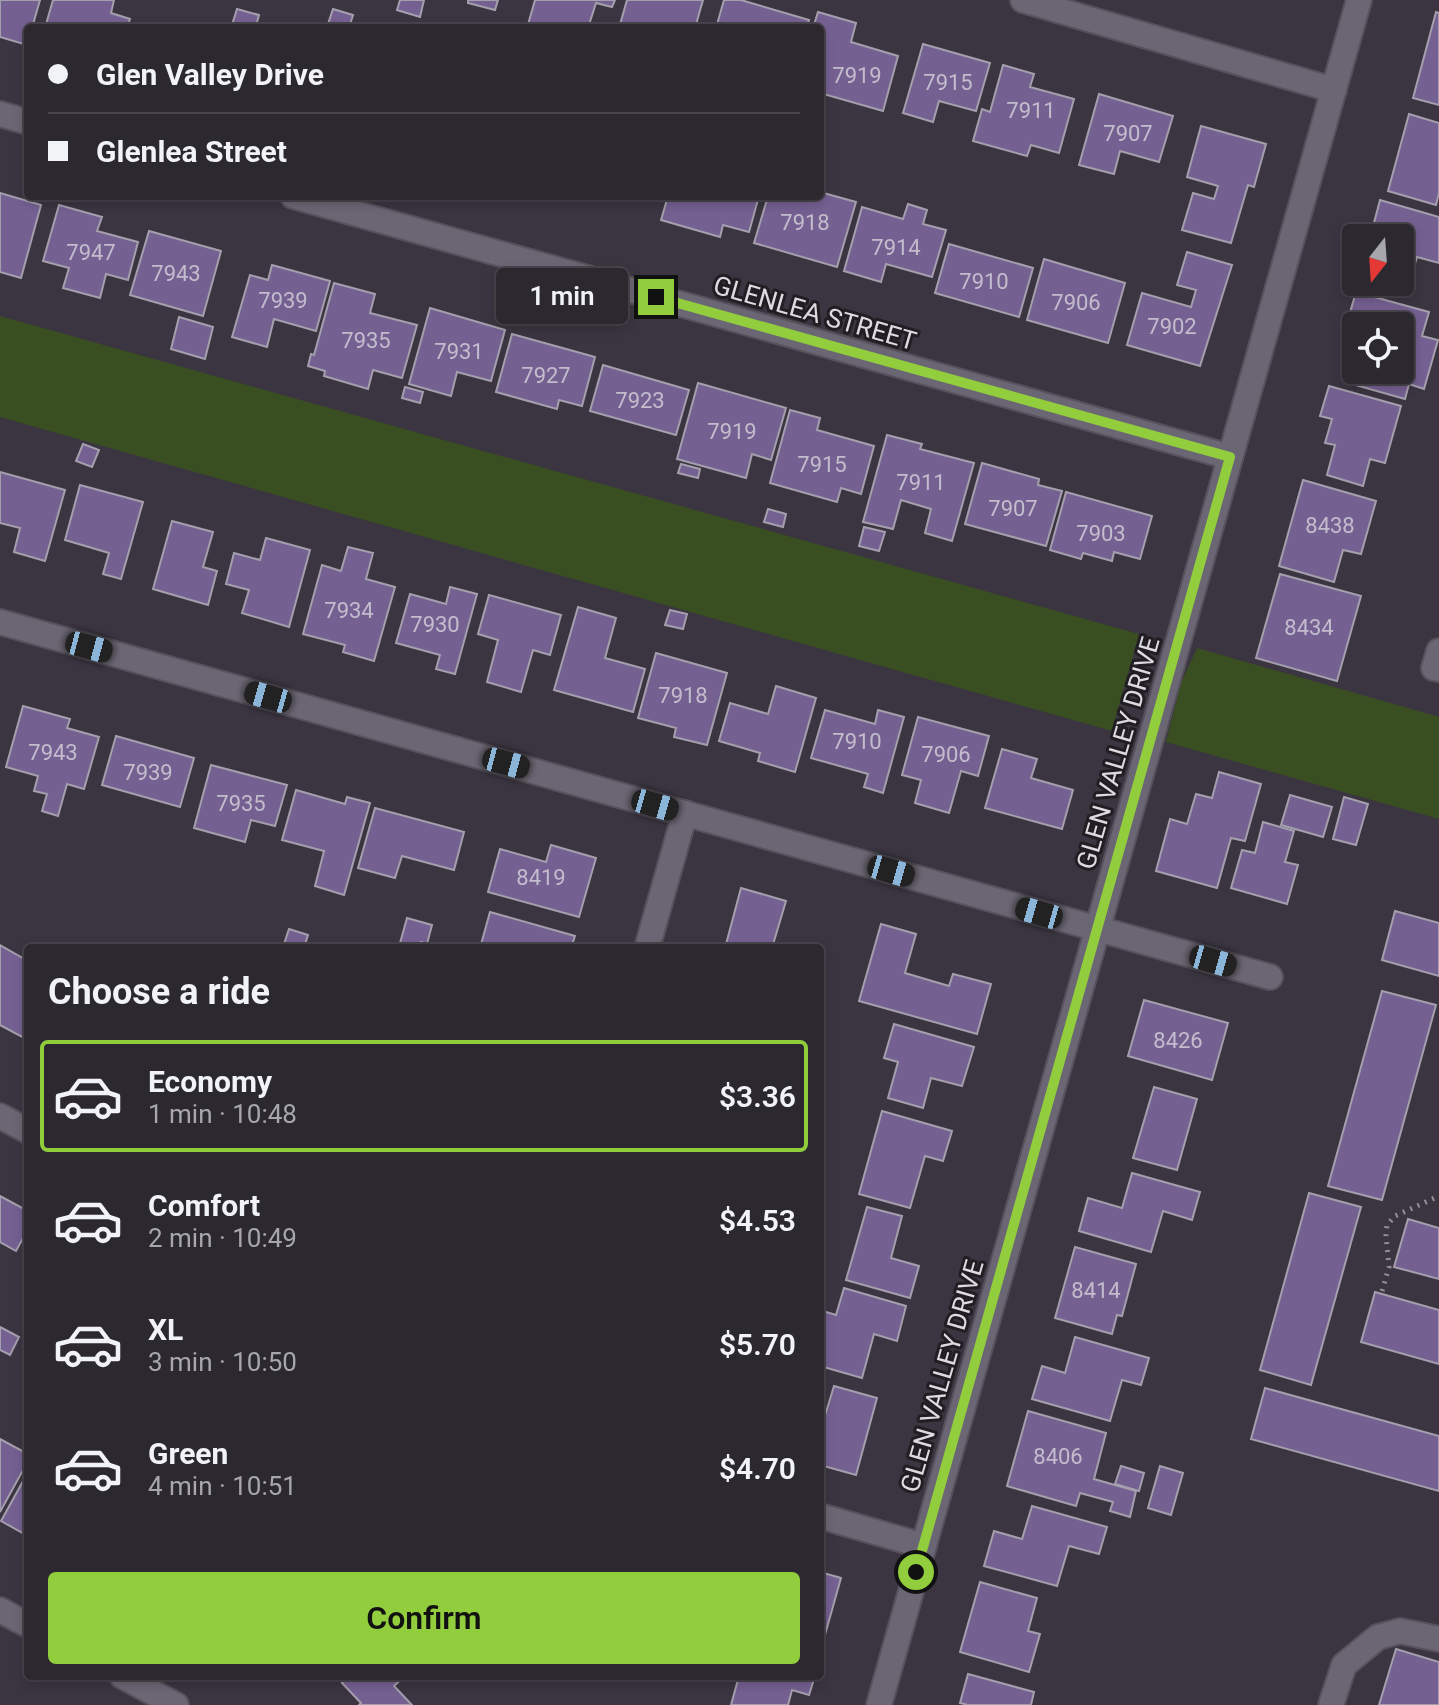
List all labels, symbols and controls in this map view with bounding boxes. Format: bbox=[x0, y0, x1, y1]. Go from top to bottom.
text: Glen Valley Drive bbox=[96, 57, 324, 92]
house number: 7919 bbox=[832, 63, 882, 88]
house number: 7915 bbox=[923, 70, 973, 95]
house number: 7911 bbox=[1006, 98, 1056, 123]
house number: 7907 bbox=[1103, 121, 1153, 146]
text: Glenlea Street bbox=[96, 134, 287, 169]
house number: 7918 bbox=[780, 210, 830, 235]
north arrow bbox=[1342, 224, 1414, 296]
map controls bbox=[1342, 224, 1414, 384]
house number: 7914 bbox=[871, 235, 921, 260]
house number: 7947 bbox=[66, 240, 116, 265]
house number: 7943 bbox=[151, 261, 201, 286]
callout: 1 min bbox=[496, 269, 628, 325]
house number: 7910 bbox=[959, 269, 1009, 294]
street label: GLENLEA STREET bbox=[710, 270, 920, 356]
route end bbox=[638, 279, 674, 315]
text: 1 min bbox=[529, 281, 595, 311]
house number: 7939 bbox=[258, 288, 308, 313]
house number: 7906 bbox=[1051, 290, 1101, 315]
button: locate bbox=[1342, 312, 1414, 384]
house number: 7902 bbox=[1147, 314, 1197, 339]
house number: 7935 bbox=[341, 328, 391, 353]
house number: 7931 bbox=[434, 339, 484, 364]
house number: 7927 bbox=[521, 363, 571, 388]
house number: 7923 bbox=[615, 388, 665, 413]
house number: 7919 bbox=[707, 419, 757, 444]
house number: 7915 bbox=[797, 452, 847, 477]
house number: 7911 bbox=[896, 470, 946, 495]
house number: 7907 bbox=[988, 496, 1038, 521]
house number: 8438 bbox=[1305, 513, 1355, 538]
house number: 7903 bbox=[1076, 521, 1126, 546]
house number: 7934 bbox=[324, 598, 374, 623]
house number: 7930 bbox=[410, 612, 460, 637]
house number: 8434 bbox=[1284, 615, 1334, 640]
car bbox=[63, 629, 115, 665]
street label: GLEN VALLEY DRIVE bbox=[1070, 633, 1166, 873]
car bbox=[242, 679, 294, 715]
house number: 7918 bbox=[658, 683, 708, 708]
house number: 7910 bbox=[832, 729, 882, 754]
house number: 7943 bbox=[28, 740, 78, 765]
house number: 7906 bbox=[921, 742, 971, 767]
car bbox=[480, 745, 532, 781]
house number: 7939 bbox=[123, 760, 173, 785]
car bbox=[629, 787, 681, 823]
house number: 7935 bbox=[216, 791, 266, 816]
car bbox=[865, 853, 917, 889]
house number: 8419 bbox=[516, 865, 566, 890]
car bbox=[1013, 895, 1065, 931]
car bbox=[1187, 943, 1239, 979]
text: Choose a ride bbox=[48, 971, 270, 1013]
house number: 8426 bbox=[1153, 1028, 1203, 1053]
icon: car bbox=[52, 1060, 124, 1132]
text: Economy bbox=[148, 1064, 272, 1099]
text: $3.36 bbox=[719, 1079, 796, 1114]
text: 1 min · 10:48 bbox=[148, 1099, 297, 1129]
icon: car bbox=[52, 1184, 124, 1256]
text: Comfort bbox=[148, 1188, 260, 1223]
text: $4.53 bbox=[719, 1203, 796, 1238]
text: 2 min · 10:49 bbox=[148, 1223, 297, 1253]
street label: GLEN VALLEY DRIVE bbox=[894, 1256, 990, 1496]
house number: 8414 bbox=[1071, 1278, 1121, 1303]
icon: car bbox=[52, 1308, 124, 1380]
text: XL bbox=[148, 1312, 183, 1347]
text: $5.70 bbox=[719, 1327, 796, 1362]
text: 3 min · 10:50 bbox=[148, 1347, 297, 1377]
icon: car bbox=[52, 1432, 124, 1504]
text: Green bbox=[148, 1436, 228, 1471]
house number: 8406 bbox=[1033, 1444, 1083, 1469]
text: $4.70 bbox=[719, 1451, 796, 1486]
text: 4 min · 10:51 bbox=[148, 1471, 297, 1501]
route start bbox=[898, 1554, 934, 1590]
button: Confirm bbox=[48, 1572, 800, 1664]

